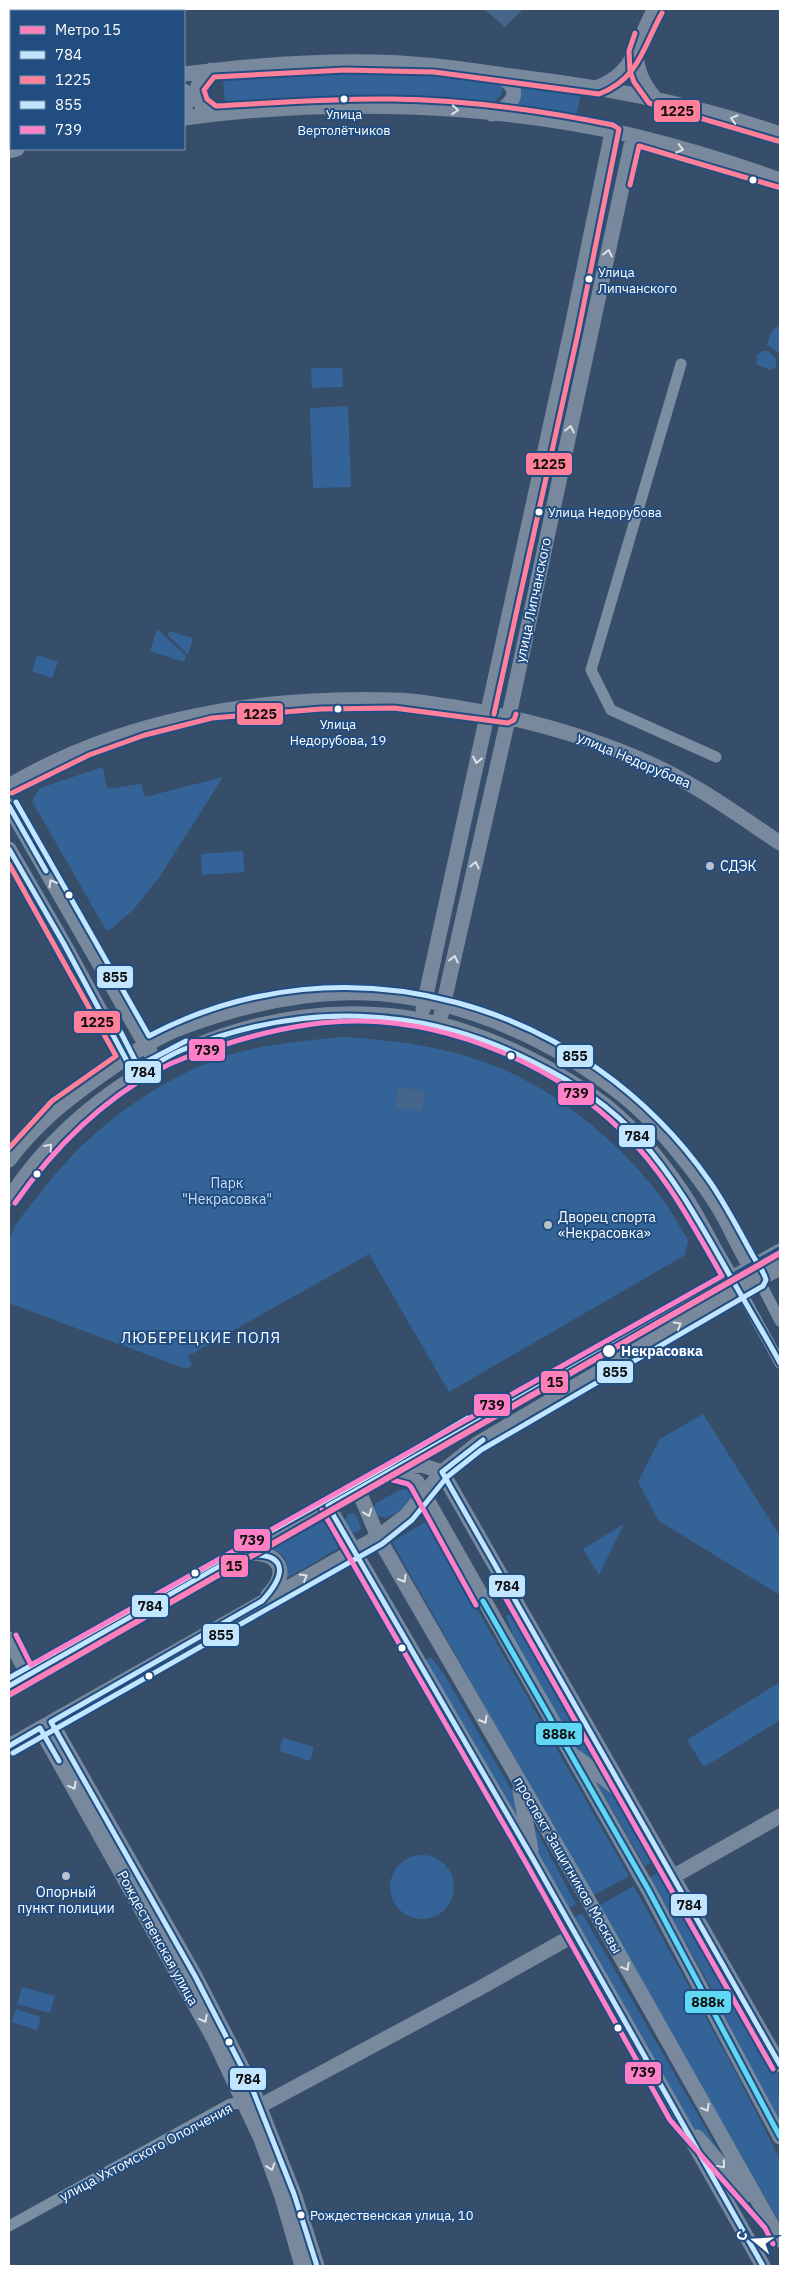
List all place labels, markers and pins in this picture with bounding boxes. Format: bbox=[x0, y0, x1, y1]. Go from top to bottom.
marker: Улица Вертолётчиков bbox=[339, 94, 349, 104]
place label: Улица Вертолётчиков bbox=[298, 106, 390, 139]
unlabelled marker bbox=[748, 175, 758, 185]
place label: Улица Липчанского bbox=[598, 264, 677, 297]
marker: Улица Липчанского bbox=[584, 274, 594, 284]
place label: Улица Недорубова bbox=[548, 504, 662, 521]
marker: Улица Недорубова bbox=[534, 507, 544, 517]
marker: Улица Недорубова, 19 bbox=[333, 704, 343, 714]
place label: Улица Недорубова, 19 bbox=[290, 716, 386, 749]
place label: СДЭК bbox=[720, 857, 757, 875]
marker: СДЭК bbox=[704, 860, 716, 872]
unlabelled marker bbox=[64, 890, 74, 900]
unlabelled marker bbox=[506, 1051, 516, 1061]
unlabelled marker bbox=[32, 1169, 42, 1179]
place label: Дворец спорта «Некрасовка» bbox=[558, 1208, 657, 1242]
marker: Дворец спорта «Некрасовка» bbox=[542, 1219, 554, 1231]
place label: Некрасовка bbox=[621, 1342, 703, 1360]
marker: Некрасовка bbox=[601, 1343, 617, 1359]
unlabelled marker bbox=[190, 1568, 200, 1578]
unlabelled marker bbox=[397, 1643, 407, 1653]
unlabelled marker bbox=[144, 1671, 154, 1681]
marker: Опорный пункт полиции bbox=[60, 1870, 72, 1882]
place label: Опорный пункт полиции bbox=[17, 1883, 115, 1917]
unlabelled marker bbox=[613, 2023, 623, 2033]
unlabelled marker bbox=[224, 2037, 234, 2047]
place label: Рождественская улица, 10 bbox=[310, 2207, 474, 2224]
marker: Рождественская улица, 10 bbox=[296, 2210, 306, 2220]

